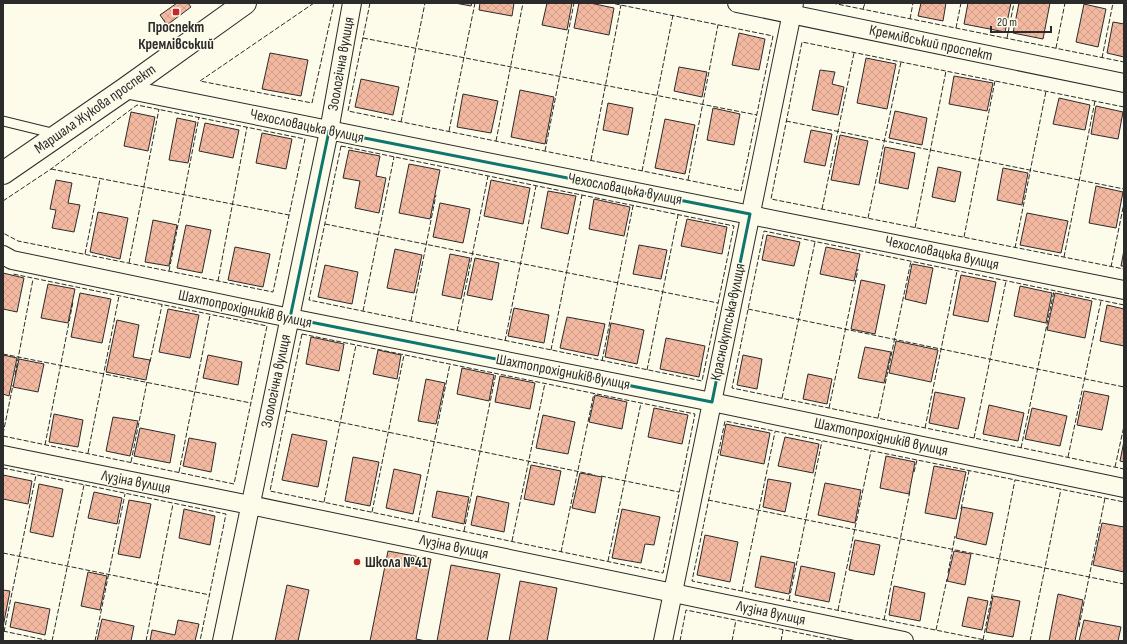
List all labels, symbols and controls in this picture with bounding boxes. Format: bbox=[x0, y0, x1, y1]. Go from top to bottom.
marker: Проспект Кремлівський bbox=[171, 7, 181, 17]
scale bar bbox=[991, 8, 1051, 34]
street label: Зоологічна вулиця bbox=[323, 15, 359, 112]
text: 20 m bbox=[997, 15, 1017, 30]
place label: Проспект Кремлівський bbox=[138, 18, 214, 54]
street label: Кремлівський проспект bbox=[868, 21, 994, 65]
street label: Маршала Жукова проспект bbox=[31, 60, 159, 158]
street label: Чехословацька вулиця bbox=[248, 105, 366, 147]
street label: Чехословацька вулиця bbox=[566, 169, 684, 209]
street label: Чехословацька вулиця bbox=[883, 232, 1001, 274]
street label: Краснокутська вулиця bbox=[706, 261, 750, 382]
street label: Шахтопрохідників вулиця bbox=[176, 286, 314, 332]
street label: Зоологічна вулиця bbox=[257, 332, 295, 429]
street label: Шахтопрохідників вулиця bbox=[494, 350, 632, 394]
street label: Шахтопрохідників вулиця bbox=[812, 414, 950, 460]
street label: Лузіна вулиця bbox=[99, 466, 172, 498]
street label: Лузіна вулиця bbox=[417, 530, 490, 564]
place label: Школа №41 bbox=[365, 553, 428, 572]
marker: Школа №41 bbox=[352, 557, 362, 567]
street label: Лузіна вулиця bbox=[734, 596, 807, 630]

